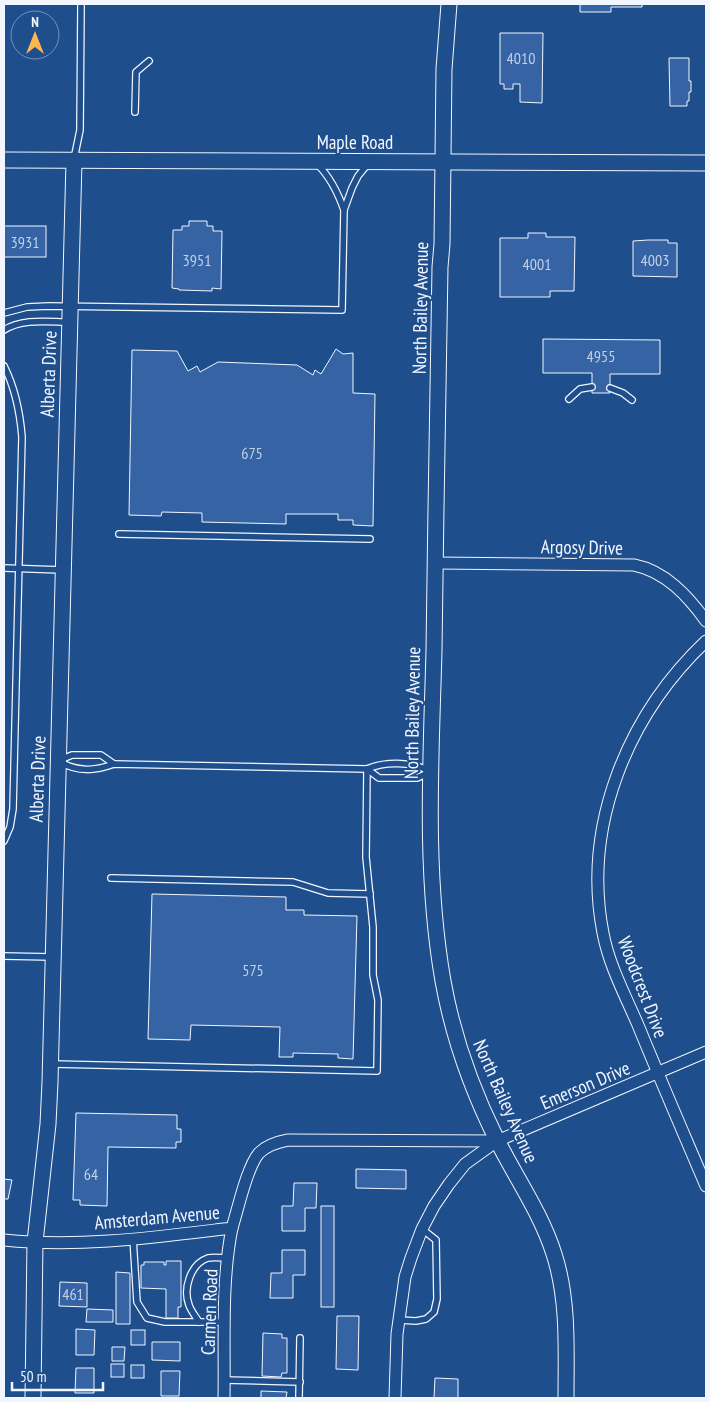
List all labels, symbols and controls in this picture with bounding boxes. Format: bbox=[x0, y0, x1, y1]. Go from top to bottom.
north arrow bbox=[10, 10, 60, 60]
text: N bbox=[31, 13, 39, 31]
house number: 4010 bbox=[507, 48, 535, 68]
street label: Maple Road bbox=[317, 130, 393, 154]
house number: 3931 bbox=[11, 232, 39, 252]
street label: North Bailey Avenue bbox=[407, 241, 433, 374]
house number: 3951 bbox=[183, 250, 211, 270]
house number: 4003 bbox=[641, 250, 669, 270]
house number: 4001 bbox=[523, 254, 551, 274]
street label: Alberta Drive bbox=[34, 330, 62, 418]
house number: 4955 bbox=[587, 346, 615, 366]
house number: 675 bbox=[241, 443, 263, 463]
street label: Argosy Drive bbox=[541, 534, 623, 560]
street label: North Bailey Avenue bbox=[399, 646, 425, 779]
street label: Alberta Drive bbox=[23, 735, 51, 823]
street label: Woodcrest Drive bbox=[613, 933, 673, 1041]
house number: 575 bbox=[242, 960, 264, 980]
street label: North Bailey Avenue bbox=[468, 1036, 544, 1167]
street label: Emerson Drive bbox=[537, 1055, 634, 1115]
house number: 64 bbox=[84, 1164, 98, 1184]
street label: Amsterdam Avenue bbox=[93, 1200, 221, 1234]
street label: Carmen Road bbox=[196, 1268, 222, 1356]
house number: 461 bbox=[62, 1284, 84, 1304]
scale bar bbox=[12, 1360, 104, 1392]
text: 50 m bbox=[20, 1367, 46, 1386]

